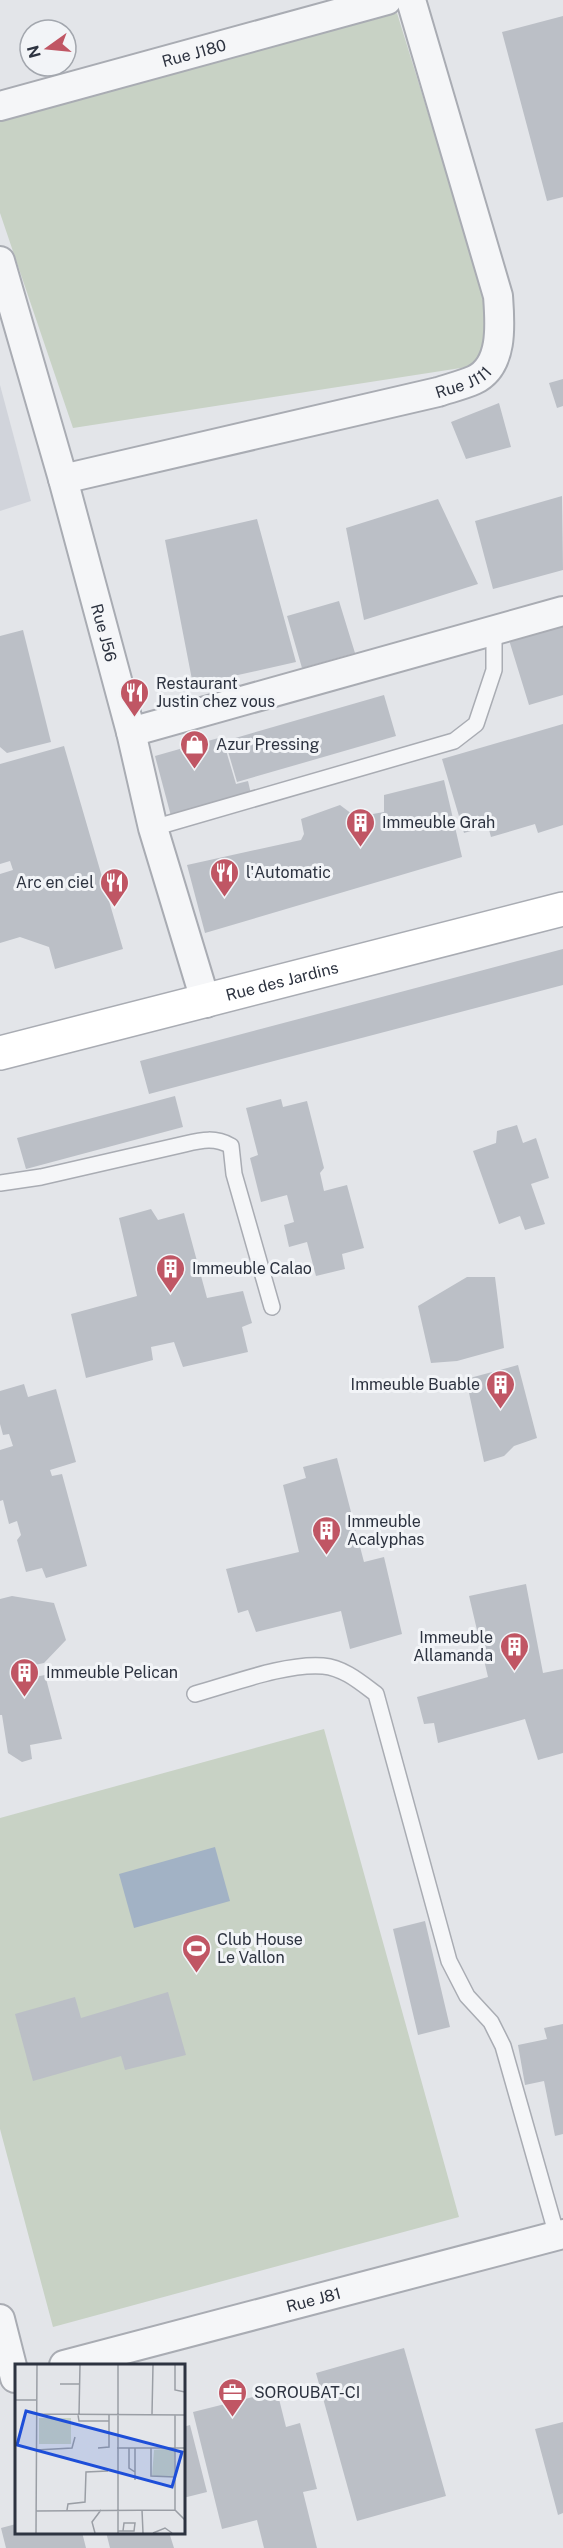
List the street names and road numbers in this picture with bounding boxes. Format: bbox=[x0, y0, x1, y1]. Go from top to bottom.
street label: Rue J180 bbox=[160, 35, 228, 71]
street label: Rue J111 bbox=[433, 363, 496, 402]
street label: Rue J56 bbox=[87, 602, 121, 664]
street label: Rue des Jardins bbox=[224, 958, 340, 1005]
street label: Rue J81 bbox=[284, 2284, 343, 2316]

